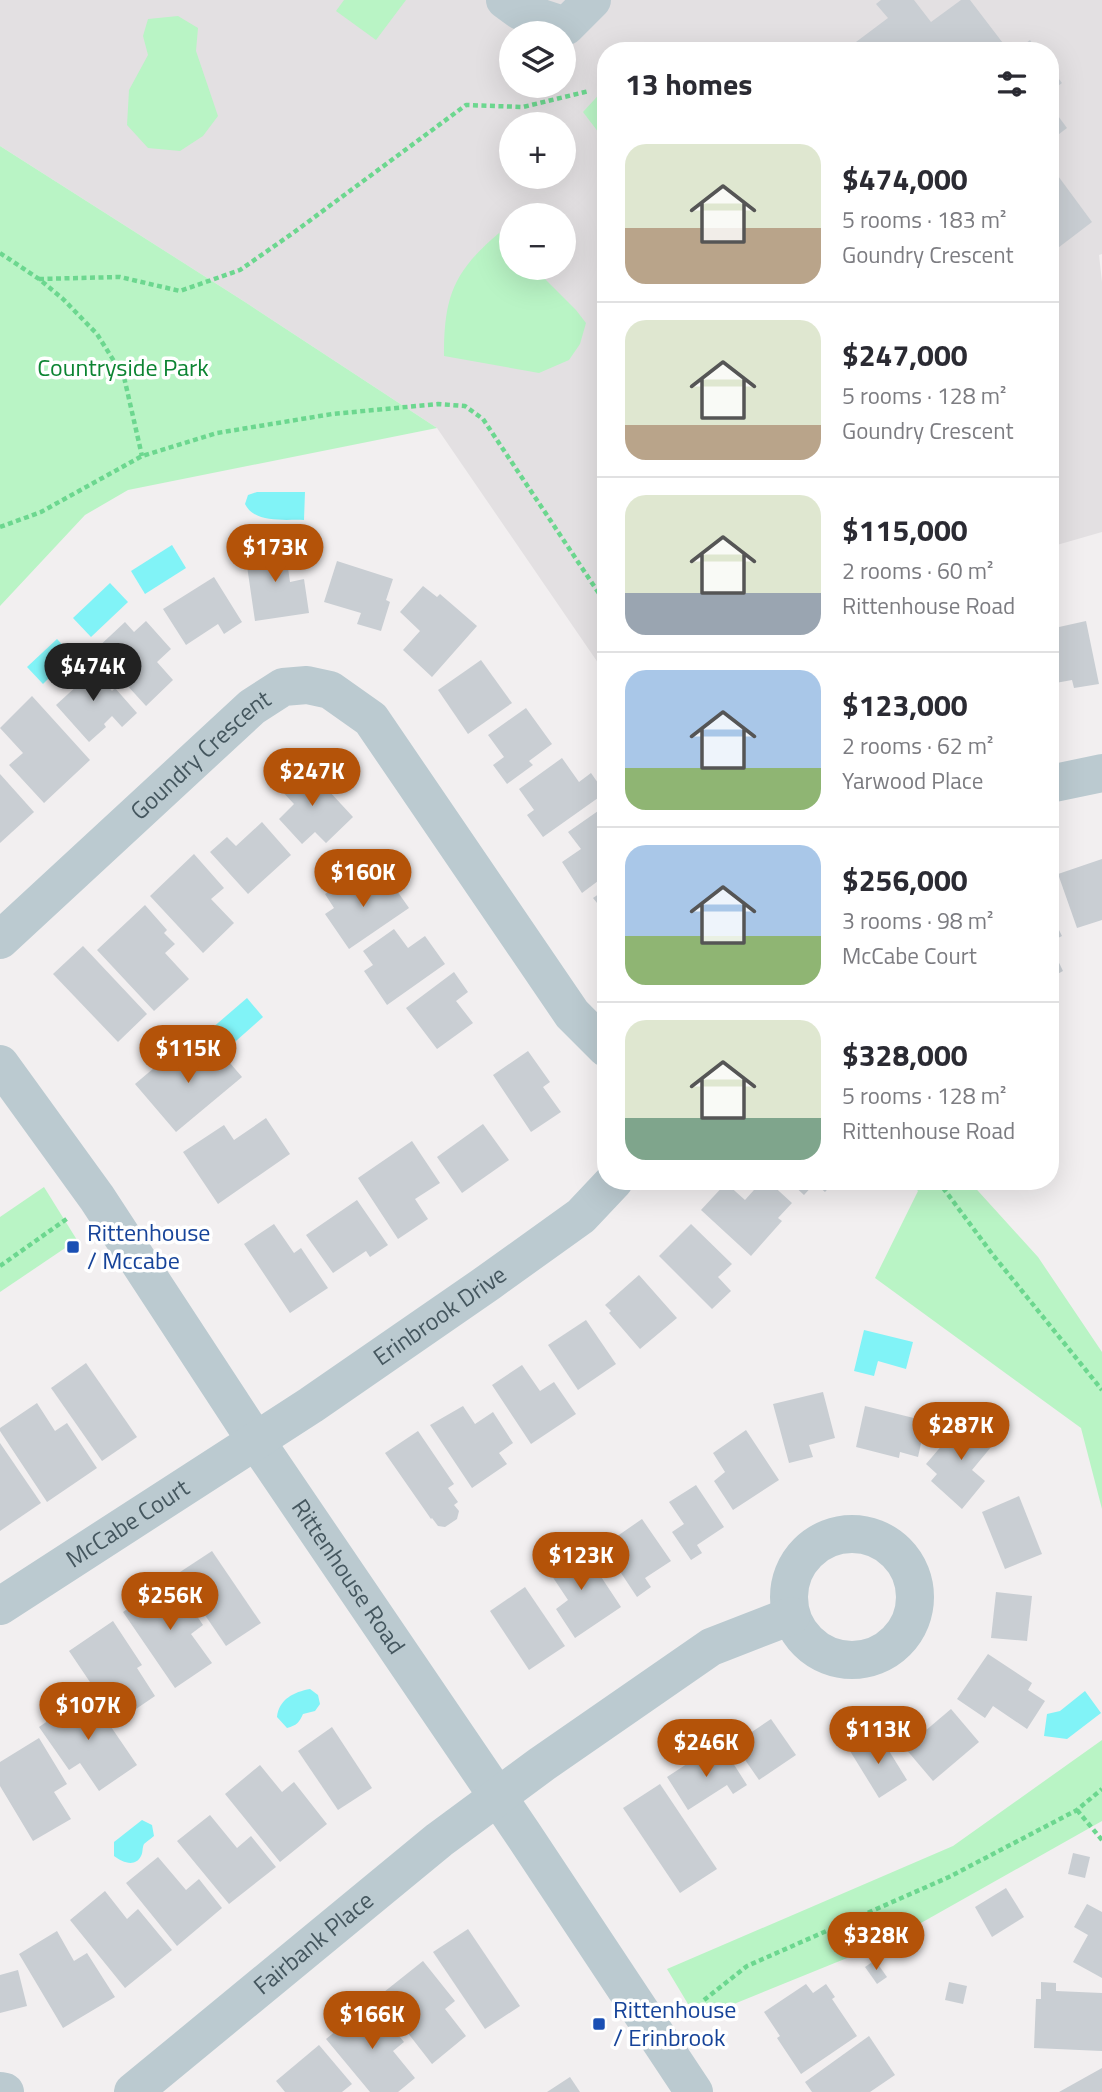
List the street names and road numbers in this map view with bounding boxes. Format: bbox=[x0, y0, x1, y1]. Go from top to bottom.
street label: Goundry Crescent bbox=[122, 680, 278, 828]
street label: Erinbrook Drive bbox=[365, 1256, 513, 1374]
street label: McCabe Court bbox=[58, 1469, 196, 1576]
street label: Rittenhouse Road bbox=[283, 1491, 415, 1661]
street label: Fairbank Place bbox=[245, 1882, 381, 2003]

